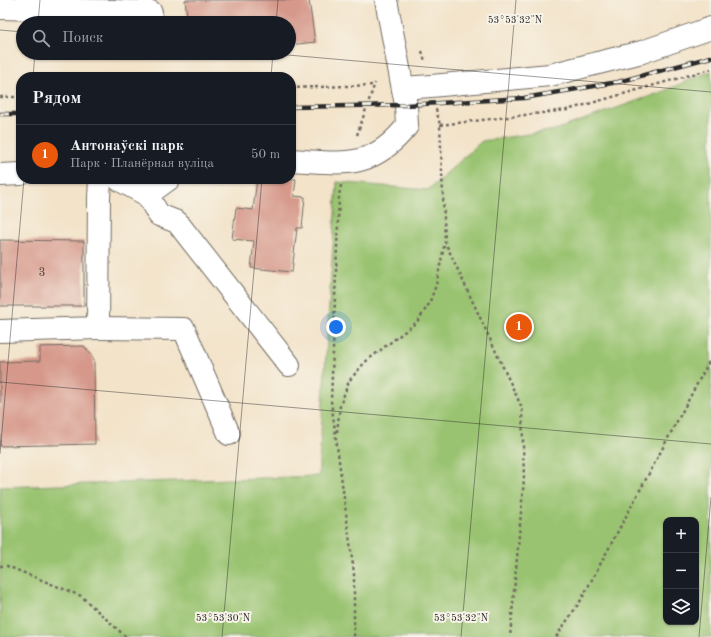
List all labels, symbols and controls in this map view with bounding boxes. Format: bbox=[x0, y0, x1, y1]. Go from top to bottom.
text: 53°53'32"N bbox=[488, 15, 543, 25]
search box bbox=[16, 16, 296, 60]
icon: search bbox=[30, 27, 52, 49]
text: Поиск bbox=[62, 31, 103, 46]
text: Рядом bbox=[32, 90, 81, 107]
text: Антонаўскі парк bbox=[70, 139, 184, 154]
text: 1 bbox=[41, 148, 49, 161]
text: 50 m bbox=[251, 148, 280, 161]
text: Парк · Планёрная вуліца bbox=[70, 157, 214, 170]
house number: 3 bbox=[39, 267, 45, 279]
pin: 1 bbox=[506, 312, 532, 342]
your location bbox=[326, 317, 346, 337]
map controls bbox=[663, 517, 699, 625]
button: + bbox=[663, 517, 699, 553]
button: − bbox=[663, 553, 699, 589]
button: layers bbox=[663, 589, 699, 625]
text: 53°53'30"N bbox=[196, 613, 251, 623]
text: 53°53'32"N bbox=[434, 613, 489, 623]

